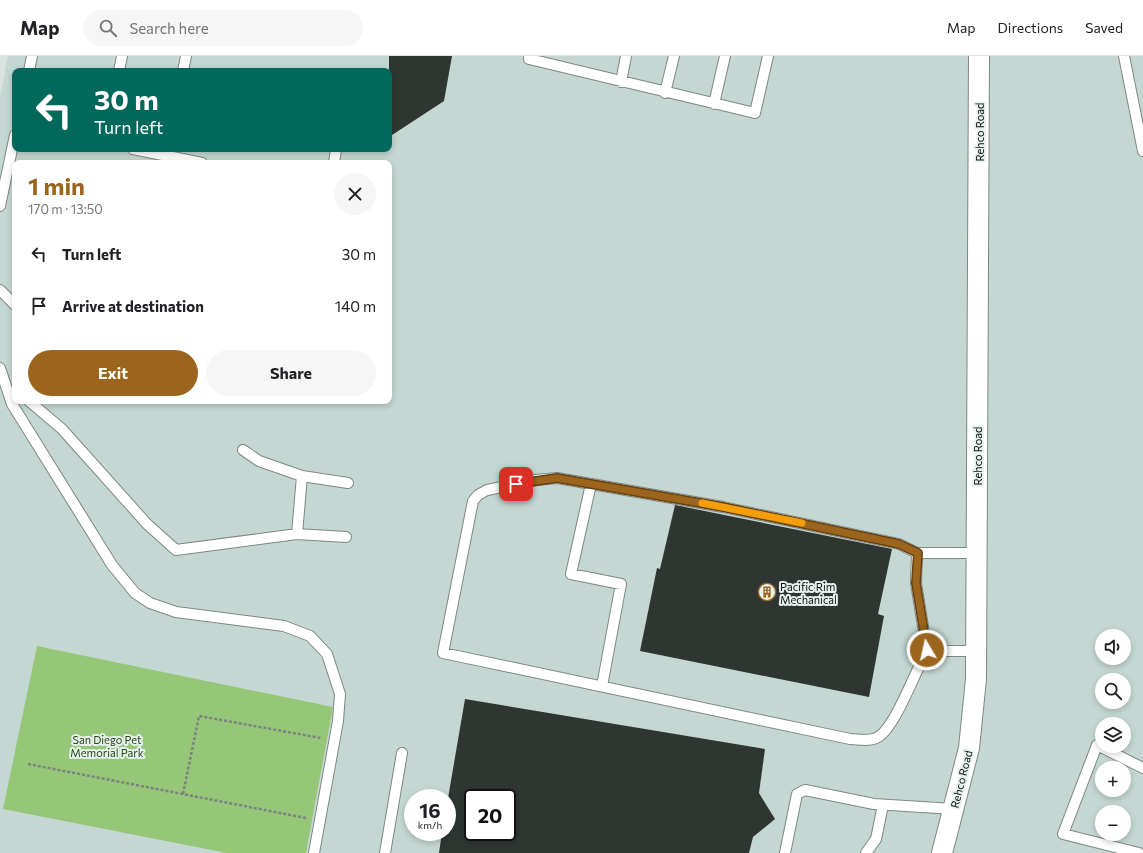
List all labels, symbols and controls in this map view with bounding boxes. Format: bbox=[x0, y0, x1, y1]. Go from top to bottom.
search box bbox=[83, 10, 363, 46]
text: Map bbox=[20, 16, 59, 39]
icon: search bbox=[97, 17, 119, 39]
text: Search here bbox=[129, 19, 209, 37]
text: Map bbox=[947, 19, 976, 36]
text: Directions bbox=[998, 19, 1063, 36]
text: Saved bbox=[1085, 19, 1123, 36]
text: 30 m bbox=[94, 82, 159, 116]
icon: left bbox=[28, 84, 80, 136]
street label: Rehco Road bbox=[973, 103, 986, 161]
text: Turn left bbox=[94, 116, 163, 138]
text: 1 min bbox=[28, 171, 85, 200]
button: close bbox=[334, 173, 376, 215]
text: 170 m · 13:50 bbox=[28, 201, 103, 217]
icon: left bbox=[28, 243, 50, 265]
text: Turn left bbox=[62, 245, 121, 263]
text: 30 m bbox=[342, 245, 376, 263]
icon: arrive bbox=[28, 295, 50, 317]
text: Arrive at destination bbox=[62, 297, 204, 315]
text: 140 m bbox=[335, 297, 376, 315]
button: Exit bbox=[28, 350, 198, 396]
button: Share bbox=[206, 350, 376, 396]
street label: Rehco Road bbox=[971, 427, 984, 485]
pin bbox=[499, 467, 533, 501]
icon: arrive bbox=[505, 473, 527, 495]
place label: Pacific Rim Mechanical bbox=[780, 580, 837, 606]
building icon: Pacific Rim Mechanical bbox=[757, 582, 777, 602]
position arrow bbox=[906, 629, 948, 671]
map controls bbox=[1095, 629, 1131, 841]
button: sound bbox=[1095, 629, 1131, 665]
button: search bbox=[1095, 673, 1131, 709]
button: layers bbox=[1095, 717, 1131, 753]
park label: San Diego Pet Memorial Park bbox=[70, 733, 144, 759]
street label: Rehco Road bbox=[948, 749, 974, 809]
button: + bbox=[1095, 761, 1131, 797]
speed limit sign: 20 bbox=[464, 789, 516, 841]
text: 16 bbox=[419, 798, 441, 822]
button: − bbox=[1095, 805, 1131, 841]
text: km/h bbox=[418, 819, 442, 831]

